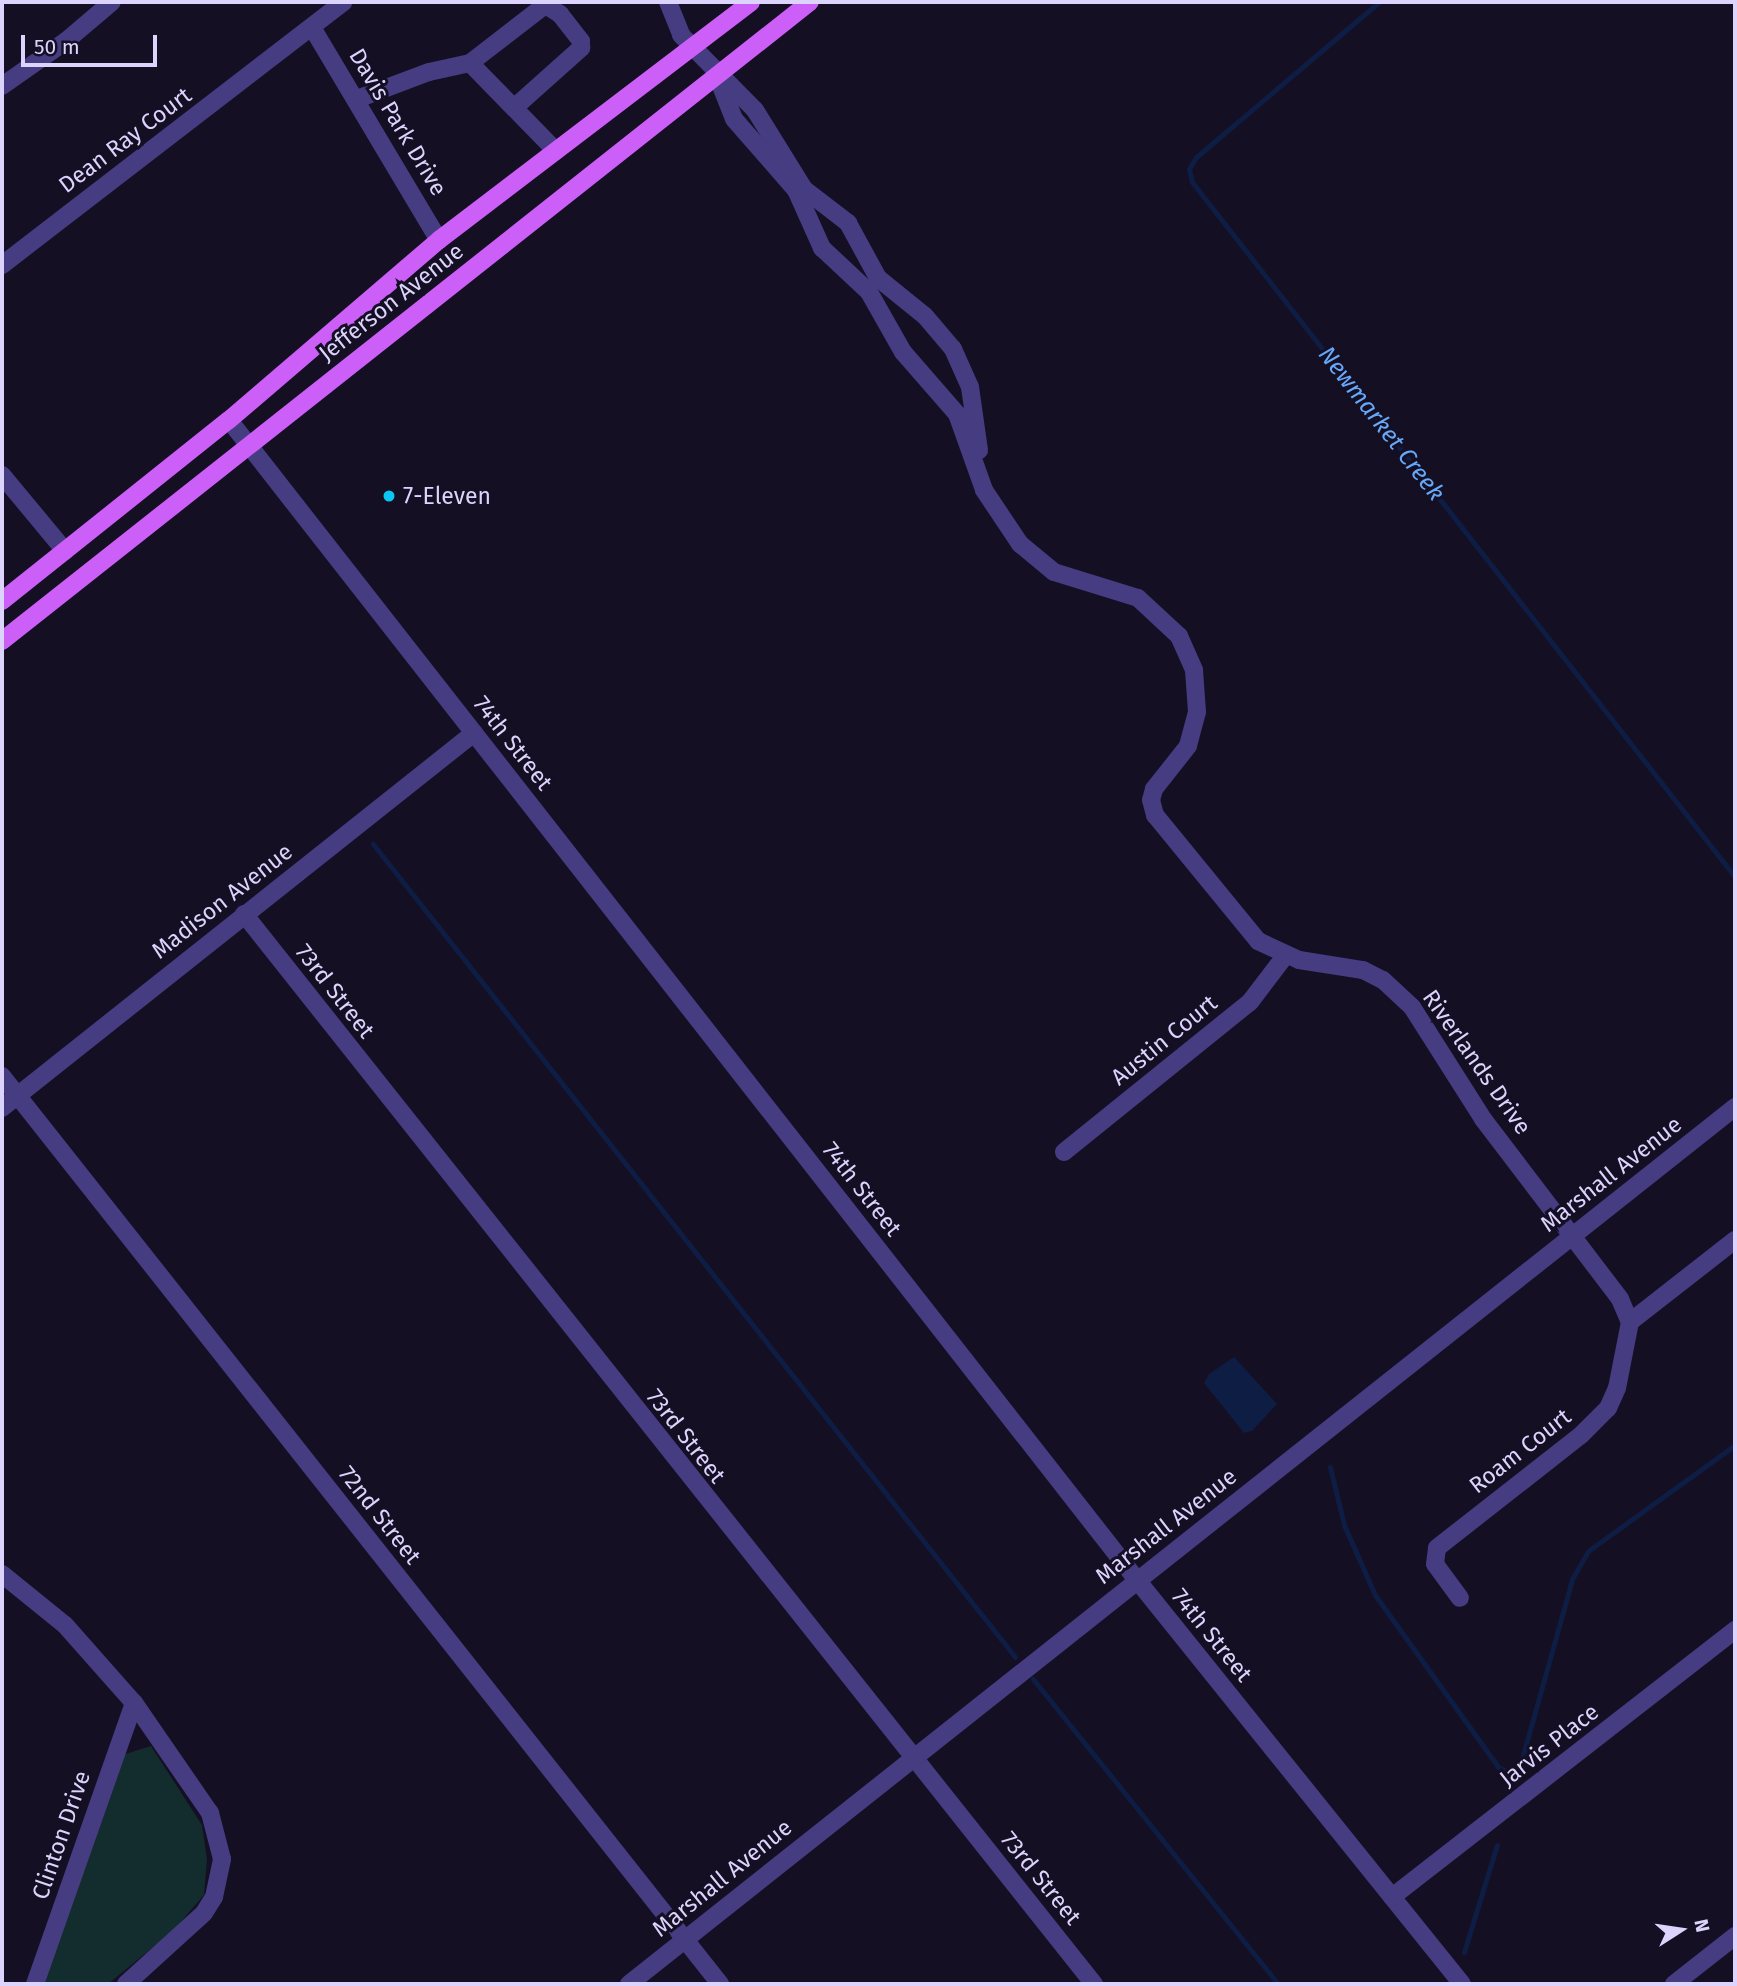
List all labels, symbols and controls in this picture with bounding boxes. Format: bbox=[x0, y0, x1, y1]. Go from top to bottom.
scale bar bbox=[24, 21, 161, 65]
text: 50 m bbox=[34, 34, 80, 60]
street label: Davis Park Drive bbox=[343, 43, 453, 201]
street label: Dean Ray Court bbox=[53, 81, 197, 199]
street label: Jefferson Avenue bbox=[313, 237, 469, 367]
water label: Newmarket Creek bbox=[1312, 341, 1450, 507]
place label: 7-Eleven bbox=[403, 482, 491, 510]
marker: 7-Eleven bbox=[381, 488, 397, 504]
street label: 74th Street bbox=[468, 690, 558, 796]
street label: Madison Avenue bbox=[146, 838, 298, 964]
street label: 73rd Street bbox=[290, 938, 380, 1044]
street label: Riverlands Drive bbox=[1417, 984, 1537, 1140]
street label: Austin Court bbox=[1106, 989, 1222, 1091]
street label: Marshall Avenue bbox=[1535, 1110, 1687, 1238]
street label: 74th Street bbox=[817, 1136, 907, 1242]
street label: 73rd Street bbox=[641, 1383, 731, 1489]
street label: Roam Court bbox=[1464, 1403, 1576, 1499]
street label: 72nd Street bbox=[333, 1460, 427, 1570]
street label: Marshall Avenue bbox=[1090, 1462, 1242, 1590]
street label: 74th Street bbox=[1166, 1583, 1258, 1687]
street label: Jarvis Place bbox=[1494, 1698, 1604, 1792]
street label: Clinton Drive bbox=[26, 1767, 96, 1903]
street label: Marshall Avenue bbox=[647, 1813, 797, 1943]
street label: 73rd Street bbox=[995, 1826, 1087, 1930]
north arrow bbox=[1646, 1895, 1716, 1965]
text: N bbox=[1689, 1917, 1715, 1934]

